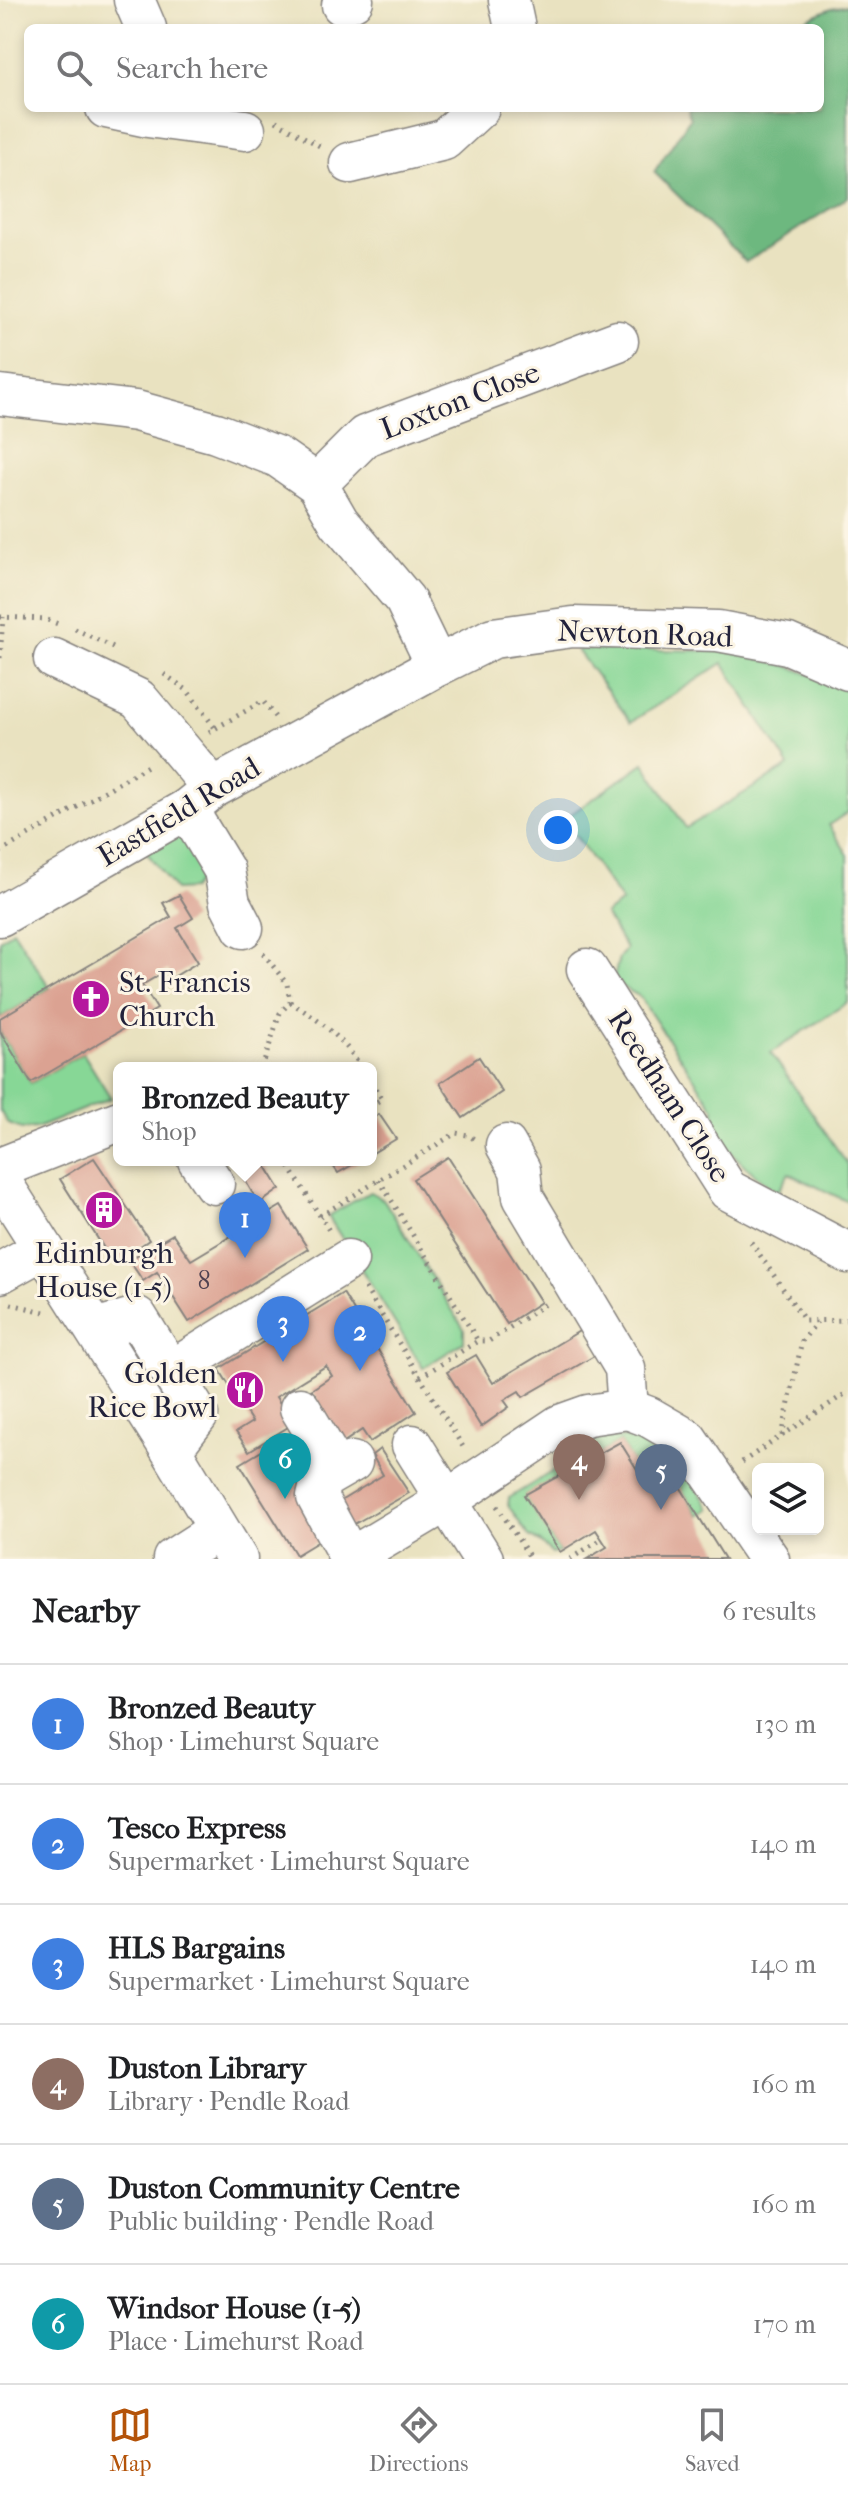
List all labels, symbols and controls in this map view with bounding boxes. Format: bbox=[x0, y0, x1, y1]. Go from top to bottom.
search box bbox=[24, 24, 824, 112]
icon: search bbox=[52, 46, 96, 90]
text: Search here bbox=[116, 51, 268, 86]
street label: Loxton Close bbox=[376, 355, 545, 447]
street label: Newton Road bbox=[557, 613, 734, 655]
street label: Eastfield Road bbox=[92, 750, 267, 874]
your location bbox=[538, 810, 578, 850]
place label: St. Francis Church bbox=[119, 965, 251, 1034]
church icon: St. Francis Church bbox=[70, 978, 112, 1020]
street label: Reedham Close bbox=[600, 1003, 738, 1189]
popup bbox=[113, 1062, 377, 1166]
text: Bronzed Beauty bbox=[141, 1081, 349, 1116]
text: Shop bbox=[141, 1116, 197, 1147]
building icon: Edinburgh House (1-5) bbox=[83, 1189, 125, 1231]
pin: 1 bbox=[219, 1192, 271, 1258]
place label: Edinburgh House (1-5) bbox=[35, 1236, 174, 1305]
house number: 8 bbox=[197, 1265, 211, 1296]
pin: 3 bbox=[257, 1296, 309, 1362]
pin: 2 bbox=[334, 1305, 386, 1371]
place label: Golden Rice Bowl bbox=[88, 1356, 218, 1425]
restaurant icon: Golden Rice Bowl bbox=[224, 1369, 266, 1411]
pin: 6 bbox=[259, 1433, 311, 1499]
pin: 4 bbox=[553, 1434, 605, 1500]
pin: 5 bbox=[635, 1444, 687, 1510]
map controls bbox=[752, 1463, 824, 1535]
button: layers bbox=[752, 1463, 824, 1535]
text: Nearby bbox=[32, 1591, 139, 1631]
text: 6 results bbox=[722, 1596, 816, 1627]
text: Bronzed Beauty bbox=[108, 1691, 315, 1726]
text: 1 bbox=[53, 1709, 63, 1740]
text: 130 m bbox=[755, 1709, 816, 1740]
text: Shop · Limehurst Square bbox=[108, 1726, 379, 1757]
text: Tesco Express bbox=[108, 1811, 286, 1846]
text: 2 bbox=[51, 1829, 65, 1860]
text: 140 m bbox=[750, 1829, 816, 1860]
text: Supermarket · Limehurst Square bbox=[108, 1846, 470, 1877]
text: HLS Bargains bbox=[108, 1931, 285, 1966]
text: 3 bbox=[53, 1949, 63, 1980]
text: 140 m bbox=[750, 1949, 816, 1980]
text: Supermarket · Limehurst Square bbox=[108, 1966, 470, 1997]
text: Duston Library bbox=[108, 2051, 306, 2086]
text: 4 bbox=[50, 2069, 66, 2100]
text: 160 m bbox=[751, 2069, 816, 2100]
text: Library · Pendle Road bbox=[108, 2086, 349, 2117]
text: Duston Community Centre bbox=[108, 2171, 460, 2206]
text: 5 bbox=[52, 2189, 64, 2220]
text: 160 m bbox=[751, 2189, 816, 2220]
text: Public building · Pendle Road bbox=[108, 2206, 434, 2237]
text: Windsor House (1-5) bbox=[108, 2291, 361, 2326]
text: 6 bbox=[51, 2309, 65, 2340]
text: 170 m bbox=[753, 2309, 816, 2340]
text: Place · Limehurst Road bbox=[108, 2326, 364, 2357]
tab: Map bbox=[108, 2403, 152, 2477]
tab: Directions bbox=[369, 2403, 468, 2477]
tab: Saved bbox=[685, 2403, 740, 2477]

